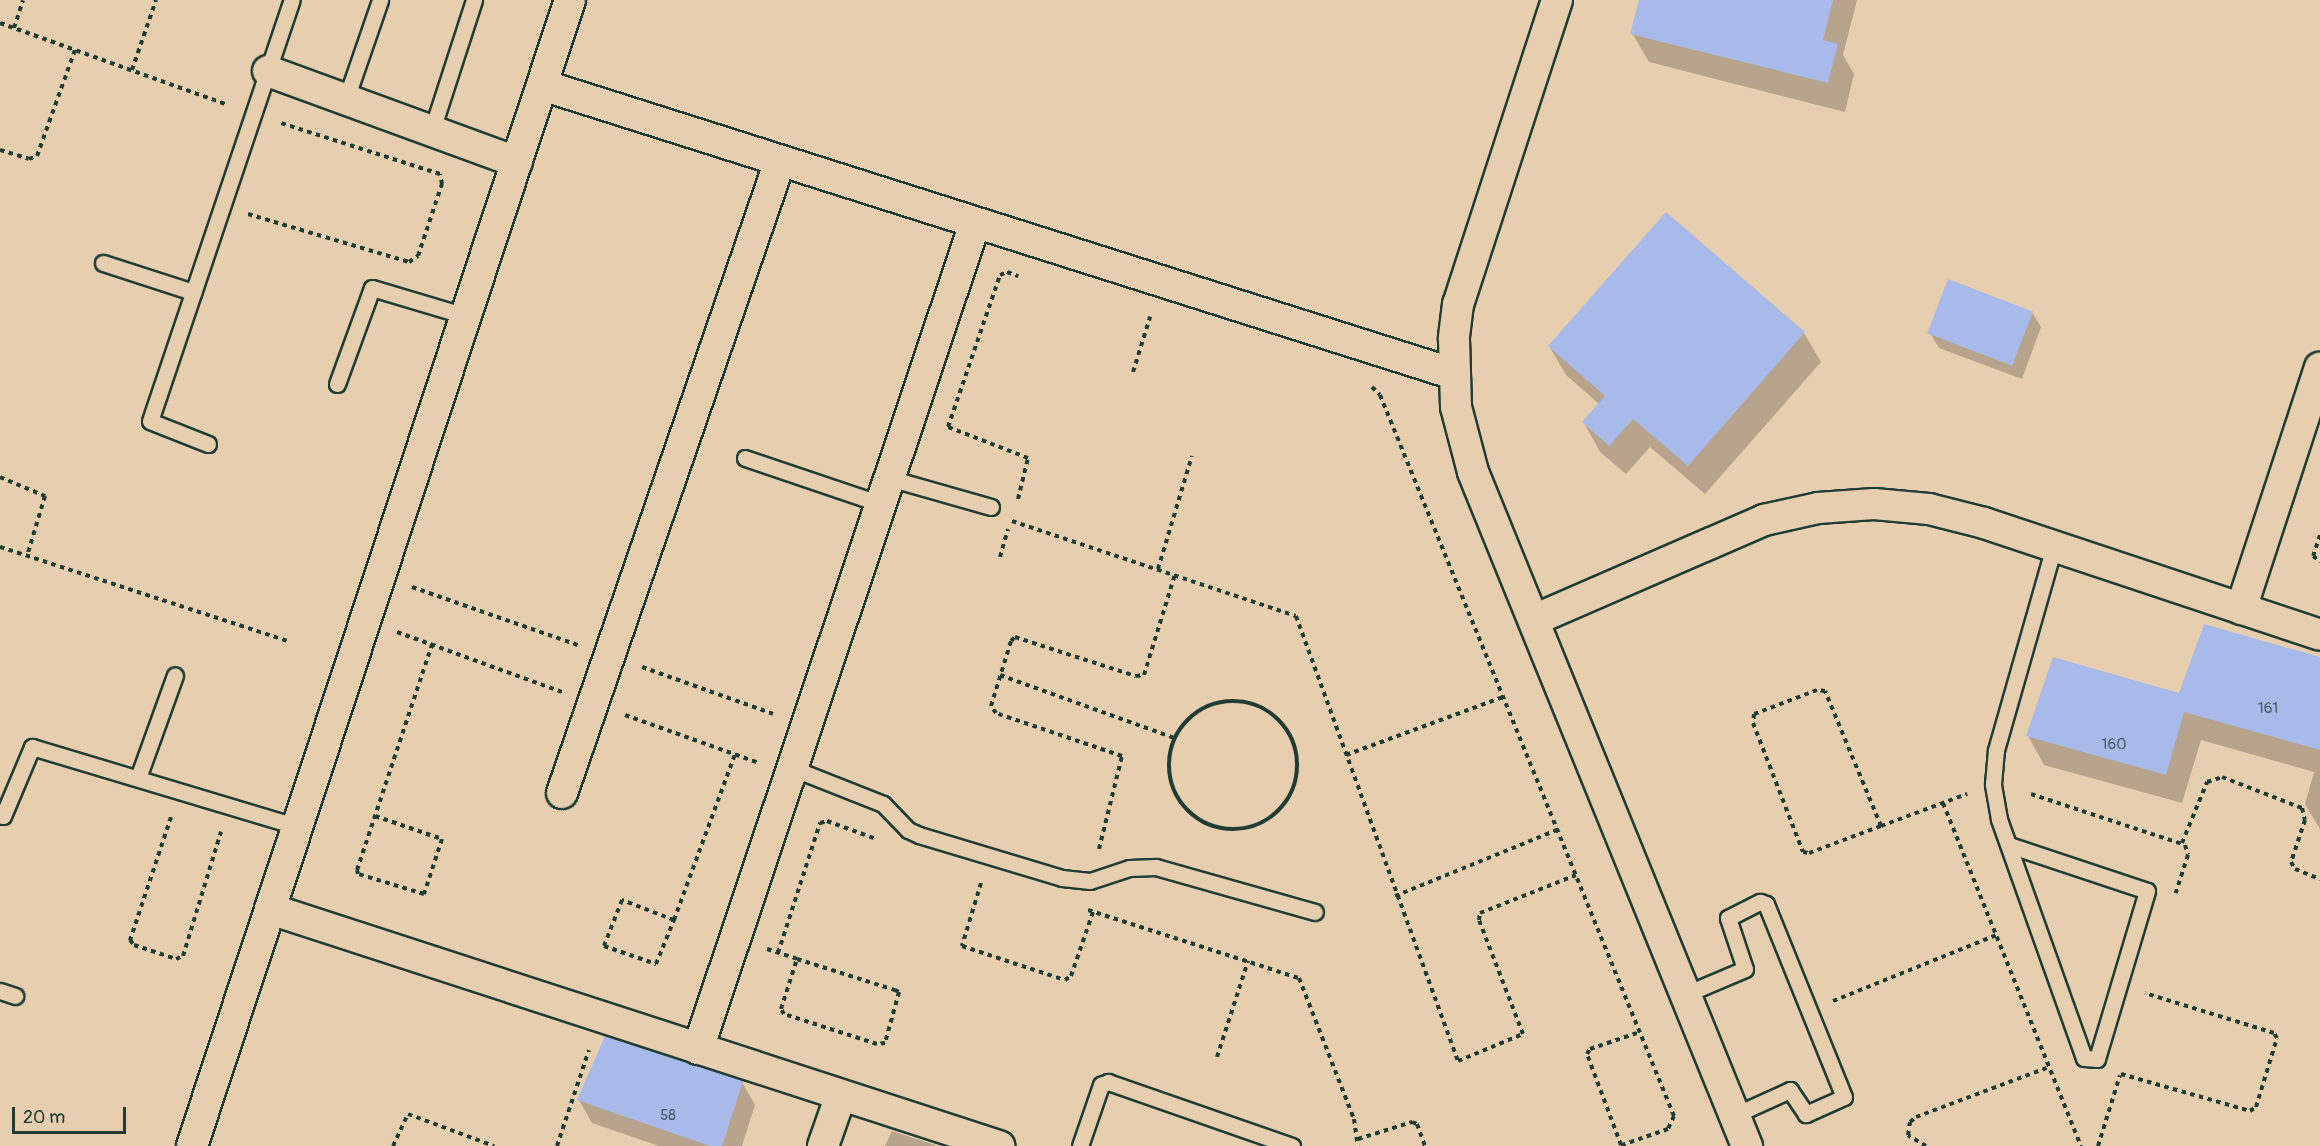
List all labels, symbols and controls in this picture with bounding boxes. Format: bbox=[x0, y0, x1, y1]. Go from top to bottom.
house number: 161 bbox=[2258, 700, 2278, 718]
house number: 160 bbox=[2102, 736, 2126, 754]
scale bar bbox=[15, 1095, 129, 1133]
text: 20 m bbox=[23, 1106, 65, 1129]
house number: 58 bbox=[660, 1107, 676, 1125]

